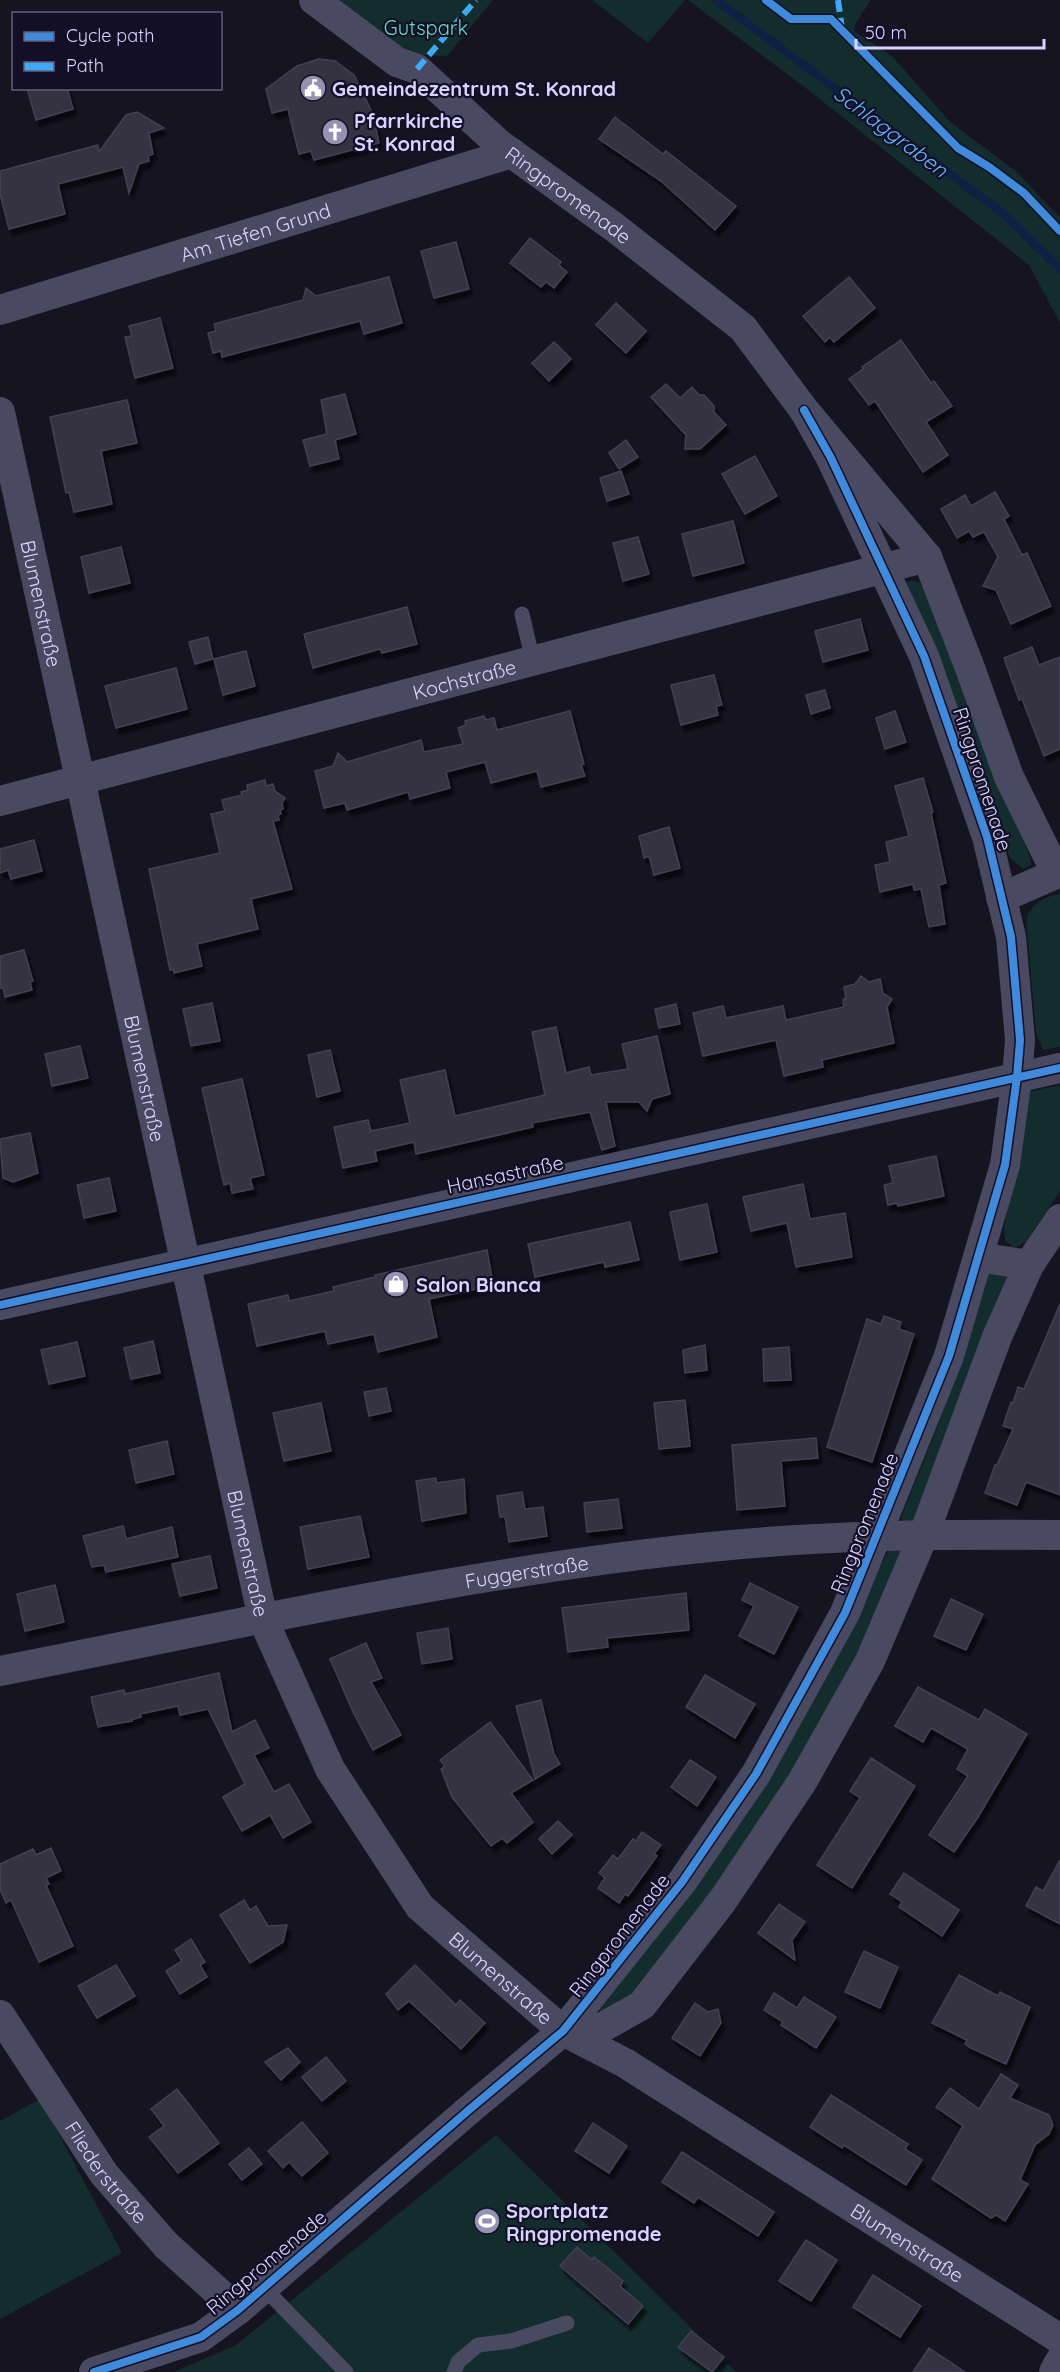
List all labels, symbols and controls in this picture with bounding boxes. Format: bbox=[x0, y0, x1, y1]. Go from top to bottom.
legend bbox=[12, 12, 222, 90]
scale bar bbox=[856, 12, 1044, 50]
park label: Gutspark bbox=[384, 15, 468, 40]
text: 50 m bbox=[865, 21, 907, 44]
text: Cycle path bbox=[66, 24, 154, 47]
text: Path bbox=[66, 54, 104, 77]
public building icon: Gemeindezentrum St. Konrad bbox=[298, 73, 328, 103]
place label: Gemeindezentrum St. Konrad bbox=[332, 76, 616, 101]
water label: Schlaggraben bbox=[829, 80, 954, 183]
place label: Pfarrkirche St. Konrad bbox=[354, 108, 463, 156]
church icon: Pfarrkirche St. Konrad bbox=[320, 117, 350, 147]
street label: Ringpromenade bbox=[501, 140, 637, 249]
street label: Am Tiefen Grund bbox=[177, 197, 333, 267]
street label: Blumenstraße bbox=[16, 538, 68, 669]
street label: Kochstraße bbox=[410, 653, 519, 704]
street label: Ringpromenade bbox=[948, 704, 1018, 854]
street label: Blumenstraße bbox=[119, 1013, 171, 1144]
street label: Hansastraße bbox=[444, 1149, 566, 1199]
shop icon: Salon Bianca bbox=[381, 1269, 411, 1299]
place label: Salon Bianca bbox=[416, 1272, 541, 1297]
street label: Ringpromenade bbox=[824, 1449, 904, 1597]
street label: Blumenstraße bbox=[223, 1487, 275, 1619]
street label: Fuggerstraße bbox=[463, 1549, 590, 1593]
street label: Ringpromenade bbox=[563, 1868, 675, 2002]
street label: Blumenstraße bbox=[444, 1926, 558, 2029]
street label: Fliederstraße bbox=[60, 2116, 154, 2228]
street label: Blumenstraße bbox=[846, 2197, 969, 2287]
place label: Sportplatz Ringpromenade bbox=[506, 2198, 662, 2246]
street label: Ringpromenade bbox=[201, 2204, 331, 2320]
sports icon: Sportplatz Ringpromenade bbox=[472, 2206, 502, 2236]

